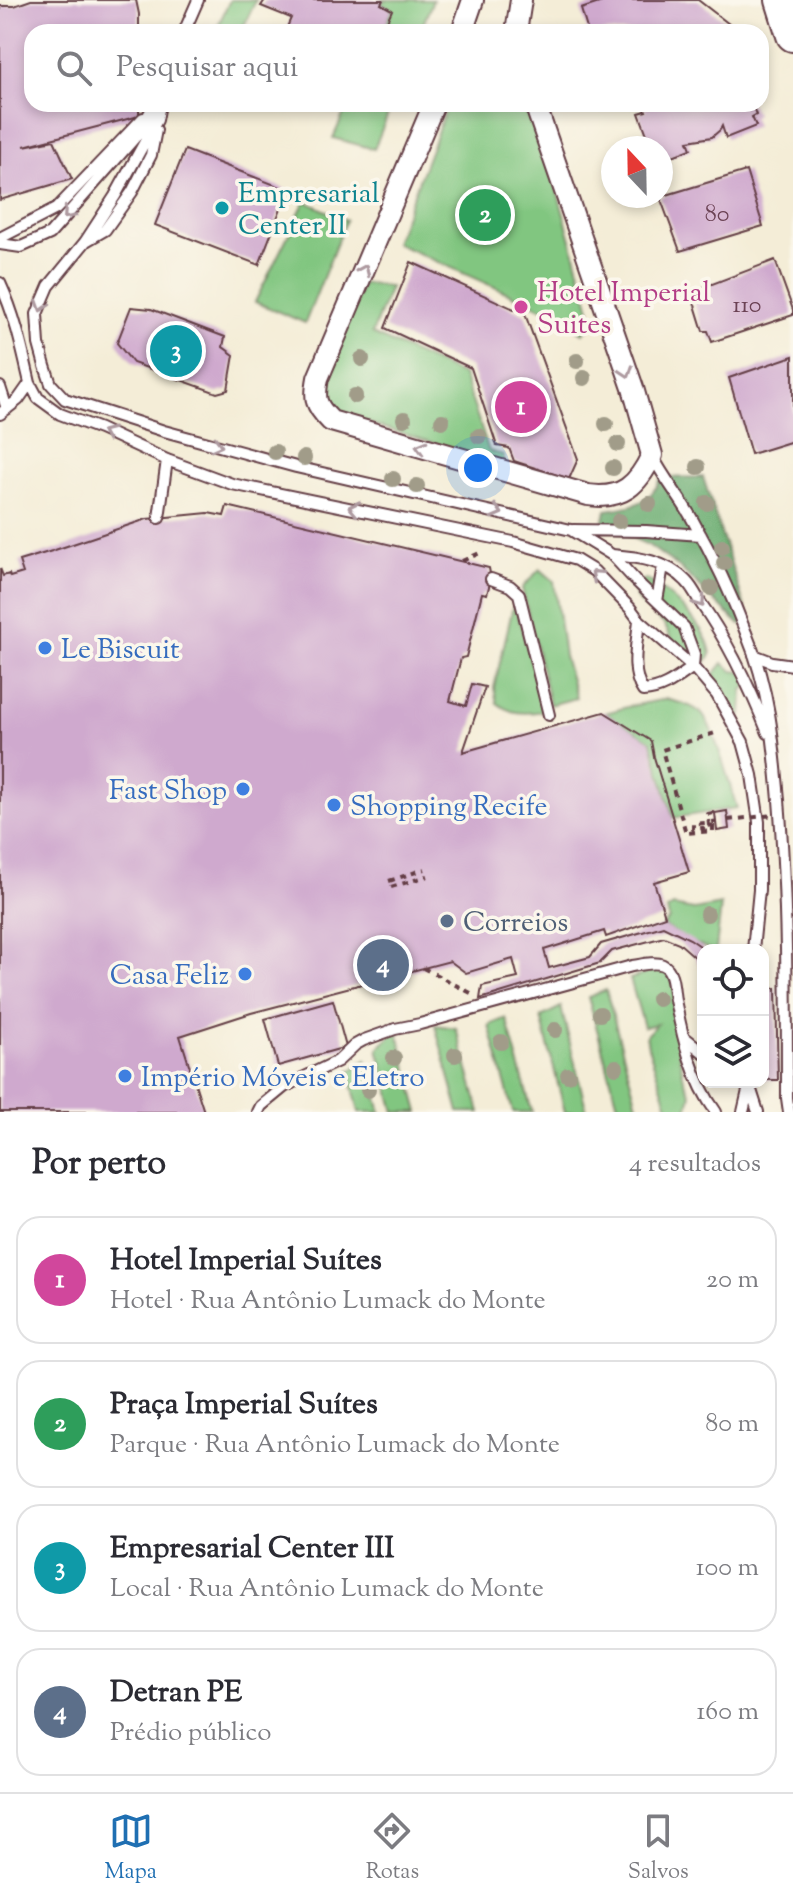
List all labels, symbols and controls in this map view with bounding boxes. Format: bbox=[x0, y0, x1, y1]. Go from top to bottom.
search box bbox=[24, 24, 769, 112]
icon: search bbox=[52, 46, 96, 90]
text: Pesquisar aqui bbox=[116, 47, 298, 90]
north arrow bbox=[601, 136, 673, 208]
place label: Empresarial Center II bbox=[238, 175, 380, 247]
pin: 2 bbox=[459, 185, 511, 245]
house number: 80 bbox=[705, 198, 729, 232]
marker: Empresarial Center II bbox=[213, 199, 231, 217]
one-way arrow bbox=[63, 205, 78, 220]
one-way arrow bbox=[354, 264, 370, 278]
place label: Hotel Imperial Suites bbox=[537, 274, 711, 346]
house number: 110 bbox=[733, 289, 761, 323]
marker: Hotel Imperial Suites bbox=[512, 298, 530, 316]
one-way arrow bbox=[35, 299, 51, 313]
pin: 3 bbox=[150, 321, 202, 381]
one-way arrow bbox=[618, 365, 634, 379]
pin: 1 bbox=[495, 377, 547, 437]
one-way arrow bbox=[101, 426, 115, 442]
one-way arrow bbox=[210, 436, 224, 452]
one-way arrow bbox=[415, 440, 429, 456]
your location bbox=[458, 448, 498, 488]
one-way arrow bbox=[348, 500, 362, 517]
one-way arrow bbox=[490, 503, 504, 520]
one-way arrow bbox=[591, 570, 606, 585]
one-way arrow bbox=[691, 594, 706, 608]
place label: Le Biscuit bbox=[61, 631, 180, 671]
marker: Le Biscuit bbox=[36, 639, 54, 657]
place label: Fast Shop bbox=[109, 772, 227, 812]
marker: Fast Shop bbox=[234, 780, 252, 798]
place label: Shopping Recife bbox=[350, 788, 548, 828]
marker: Shopping Recife bbox=[325, 796, 343, 814]
place label: Correios bbox=[463, 904, 568, 944]
marker: Correios bbox=[438, 912, 456, 930]
pin: 4 bbox=[357, 935, 409, 995]
map controls bbox=[697, 944, 769, 1088]
button: locate bbox=[697, 944, 769, 1016]
place label: Casa Feliz bbox=[110, 957, 229, 997]
marker: Casa Feliz bbox=[236, 965, 254, 983]
button: layers bbox=[697, 1016, 769, 1088]
place label: Império Móveis e Eletro bbox=[141, 1059, 425, 1099]
marker: Império Móveis e Eletro bbox=[116, 1067, 134, 1085]
text: Por perto bbox=[32, 1140, 166, 1189]
text: 4 resultados bbox=[629, 1146, 761, 1183]
text: Hotel Imperial Suítes bbox=[110, 1240, 382, 1283]
text: 1 bbox=[56, 1262, 64, 1299]
text: 20 m bbox=[706, 1262, 759, 1299]
text: Hotel · Rua Antônio Lumack do Monte bbox=[110, 1283, 546, 1320]
text: Praça Imperial Suítes bbox=[110, 1384, 378, 1427]
text: 2 bbox=[54, 1406, 66, 1443]
text: 80 m bbox=[705, 1406, 759, 1443]
text: Parque · Rua Antônio Lumack do Monte bbox=[110, 1427, 560, 1464]
text: Empresarial Center III bbox=[110, 1528, 394, 1571]
text: 3 bbox=[55, 1550, 65, 1587]
text: 100 m bbox=[696, 1550, 759, 1587]
text: Local · Rua Antônio Lumack do Monte bbox=[110, 1571, 544, 1608]
text: Detran PE bbox=[110, 1672, 242, 1715]
text: 4 bbox=[53, 1694, 67, 1731]
text: 160 m bbox=[696, 1694, 759, 1731]
text: Prédio público bbox=[110, 1715, 272, 1752]
tab: Mapa bbox=[104, 1809, 157, 1889]
tab: Rotas bbox=[366, 1809, 419, 1889]
tab: Salvos bbox=[628, 1809, 689, 1889]

